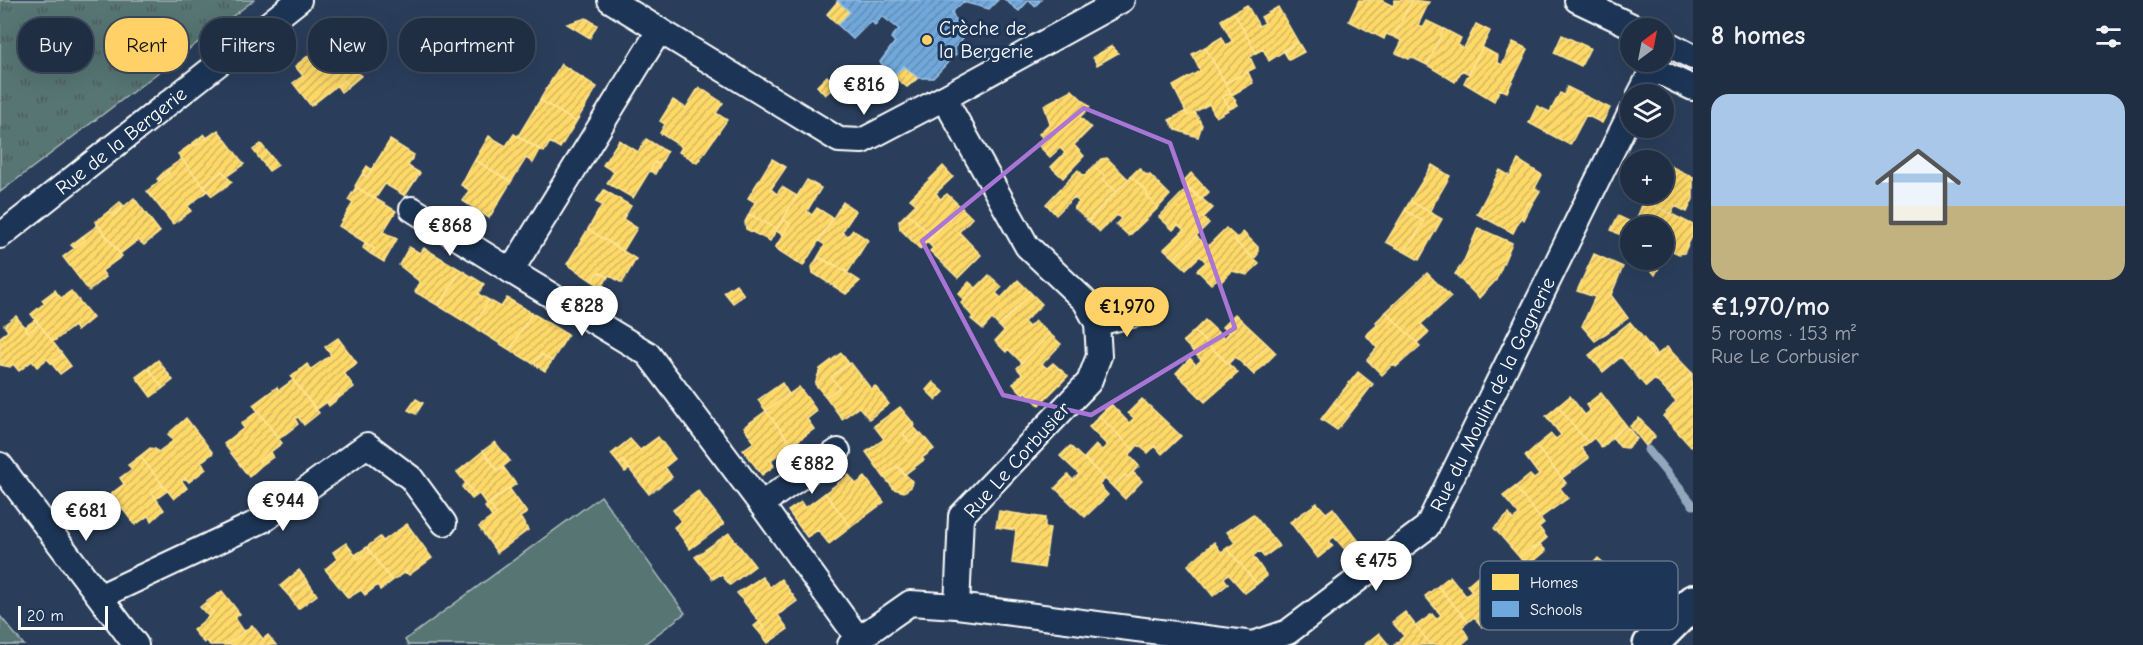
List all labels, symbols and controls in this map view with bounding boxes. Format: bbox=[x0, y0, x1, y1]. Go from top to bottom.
place label: Crèche de la Bergerie bbox=[939, 17, 1033, 63]
chip: Buy bbox=[18, 18, 93, 72]
chip: Rent bbox=[105, 18, 188, 72]
chip: Filters bbox=[200, 18, 296, 72]
chip: New bbox=[308, 18, 387, 72]
chip: Apartment bbox=[399, 18, 535, 72]
north arrow bbox=[1620, 18, 1674, 72]
map controls bbox=[1620, 18, 1674, 270]
icon: filters bbox=[2092, 20, 2125, 53]
text: 8 homes bbox=[1711, 21, 1805, 51]
marker: Crèche de la Bergerie bbox=[920, 33, 934, 47]
pin: €816 bbox=[828, 65, 900, 116]
text: €816 bbox=[843, 73, 885, 96]
street label: Rue de la Bergerie bbox=[51, 82, 191, 199]
button: layers bbox=[1620, 84, 1674, 138]
icon: home bbox=[1864, 133, 1972, 241]
button: + bbox=[1620, 150, 1674, 204]
pin: €868 bbox=[414, 206, 486, 257]
text: €868 bbox=[428, 214, 472, 237]
button: − bbox=[1620, 216, 1674, 270]
street label: Rue du Moulin de la Gagnerie bbox=[1425, 273, 1560, 515]
pin: €828 bbox=[546, 286, 618, 337]
pin: €1,970 bbox=[1078, 287, 1176, 338]
text: €1,970/mo bbox=[1711, 292, 1830, 322]
text: €828 bbox=[560, 294, 604, 317]
text: €1,970 bbox=[1099, 295, 1155, 318]
text: 5 rooms · 153 m² bbox=[1711, 322, 1856, 345]
text: Rue Le Corbusier bbox=[1711, 345, 1859, 368]
street label: Rue Le Corbusier bbox=[959, 397, 1075, 523]
pin: €882 bbox=[776, 444, 848, 495]
text: €882 bbox=[790, 452, 834, 475]
pin: €944 bbox=[247, 481, 319, 532]
text: €944 bbox=[262, 489, 305, 512]
pin: €681 bbox=[50, 491, 122, 542]
text: €681 bbox=[65, 499, 107, 522]
pin: €475 bbox=[1340, 541, 1412, 592]
text: €475 bbox=[1355, 549, 1397, 572]
legend bbox=[1480, 561, 1678, 630]
text: Homes bbox=[1530, 574, 1578, 592]
text: Schools bbox=[1530, 601, 1583, 619]
scale bar bbox=[18, 603, 108, 630]
text: 20 m bbox=[27, 607, 64, 625]

